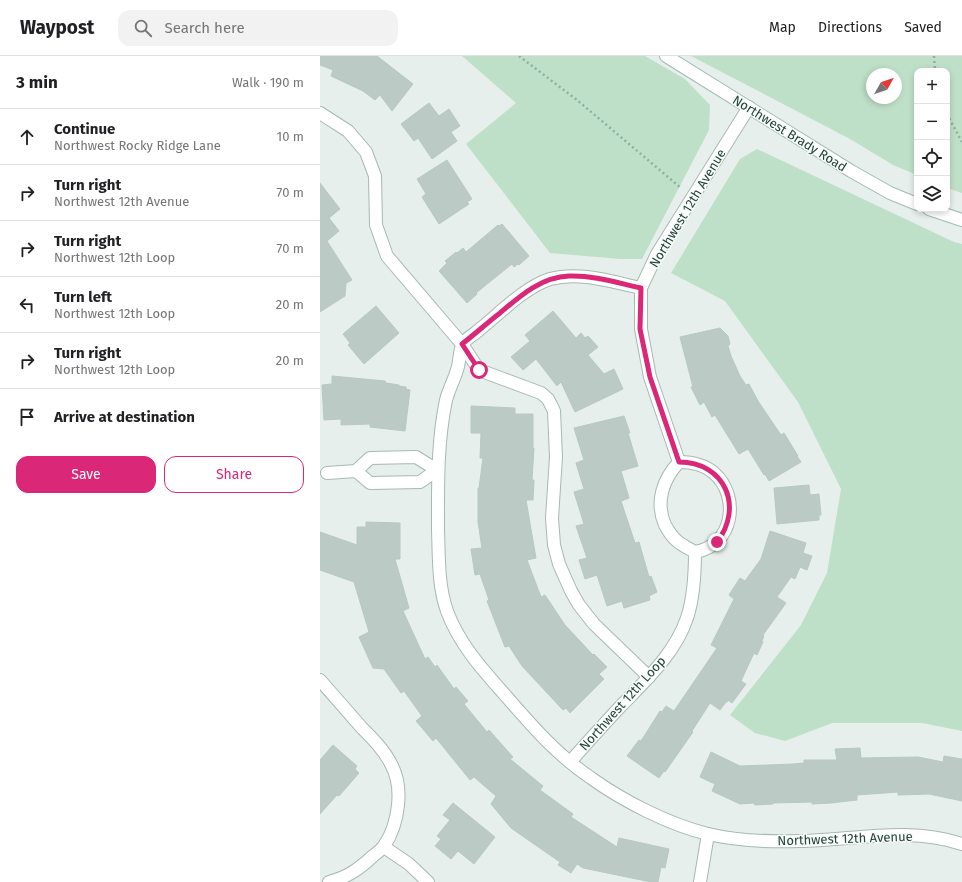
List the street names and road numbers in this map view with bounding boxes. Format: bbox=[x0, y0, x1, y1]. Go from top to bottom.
street label: Northwest Brady Road bbox=[730, 92, 849, 175]
street label: Northwest 12th Avenue bbox=[646, 146, 729, 270]
street label: Northwest 12th Loop bbox=[576, 653, 669, 753]
street label: Northwest 12th Avenue bbox=[777, 829, 913, 848]

